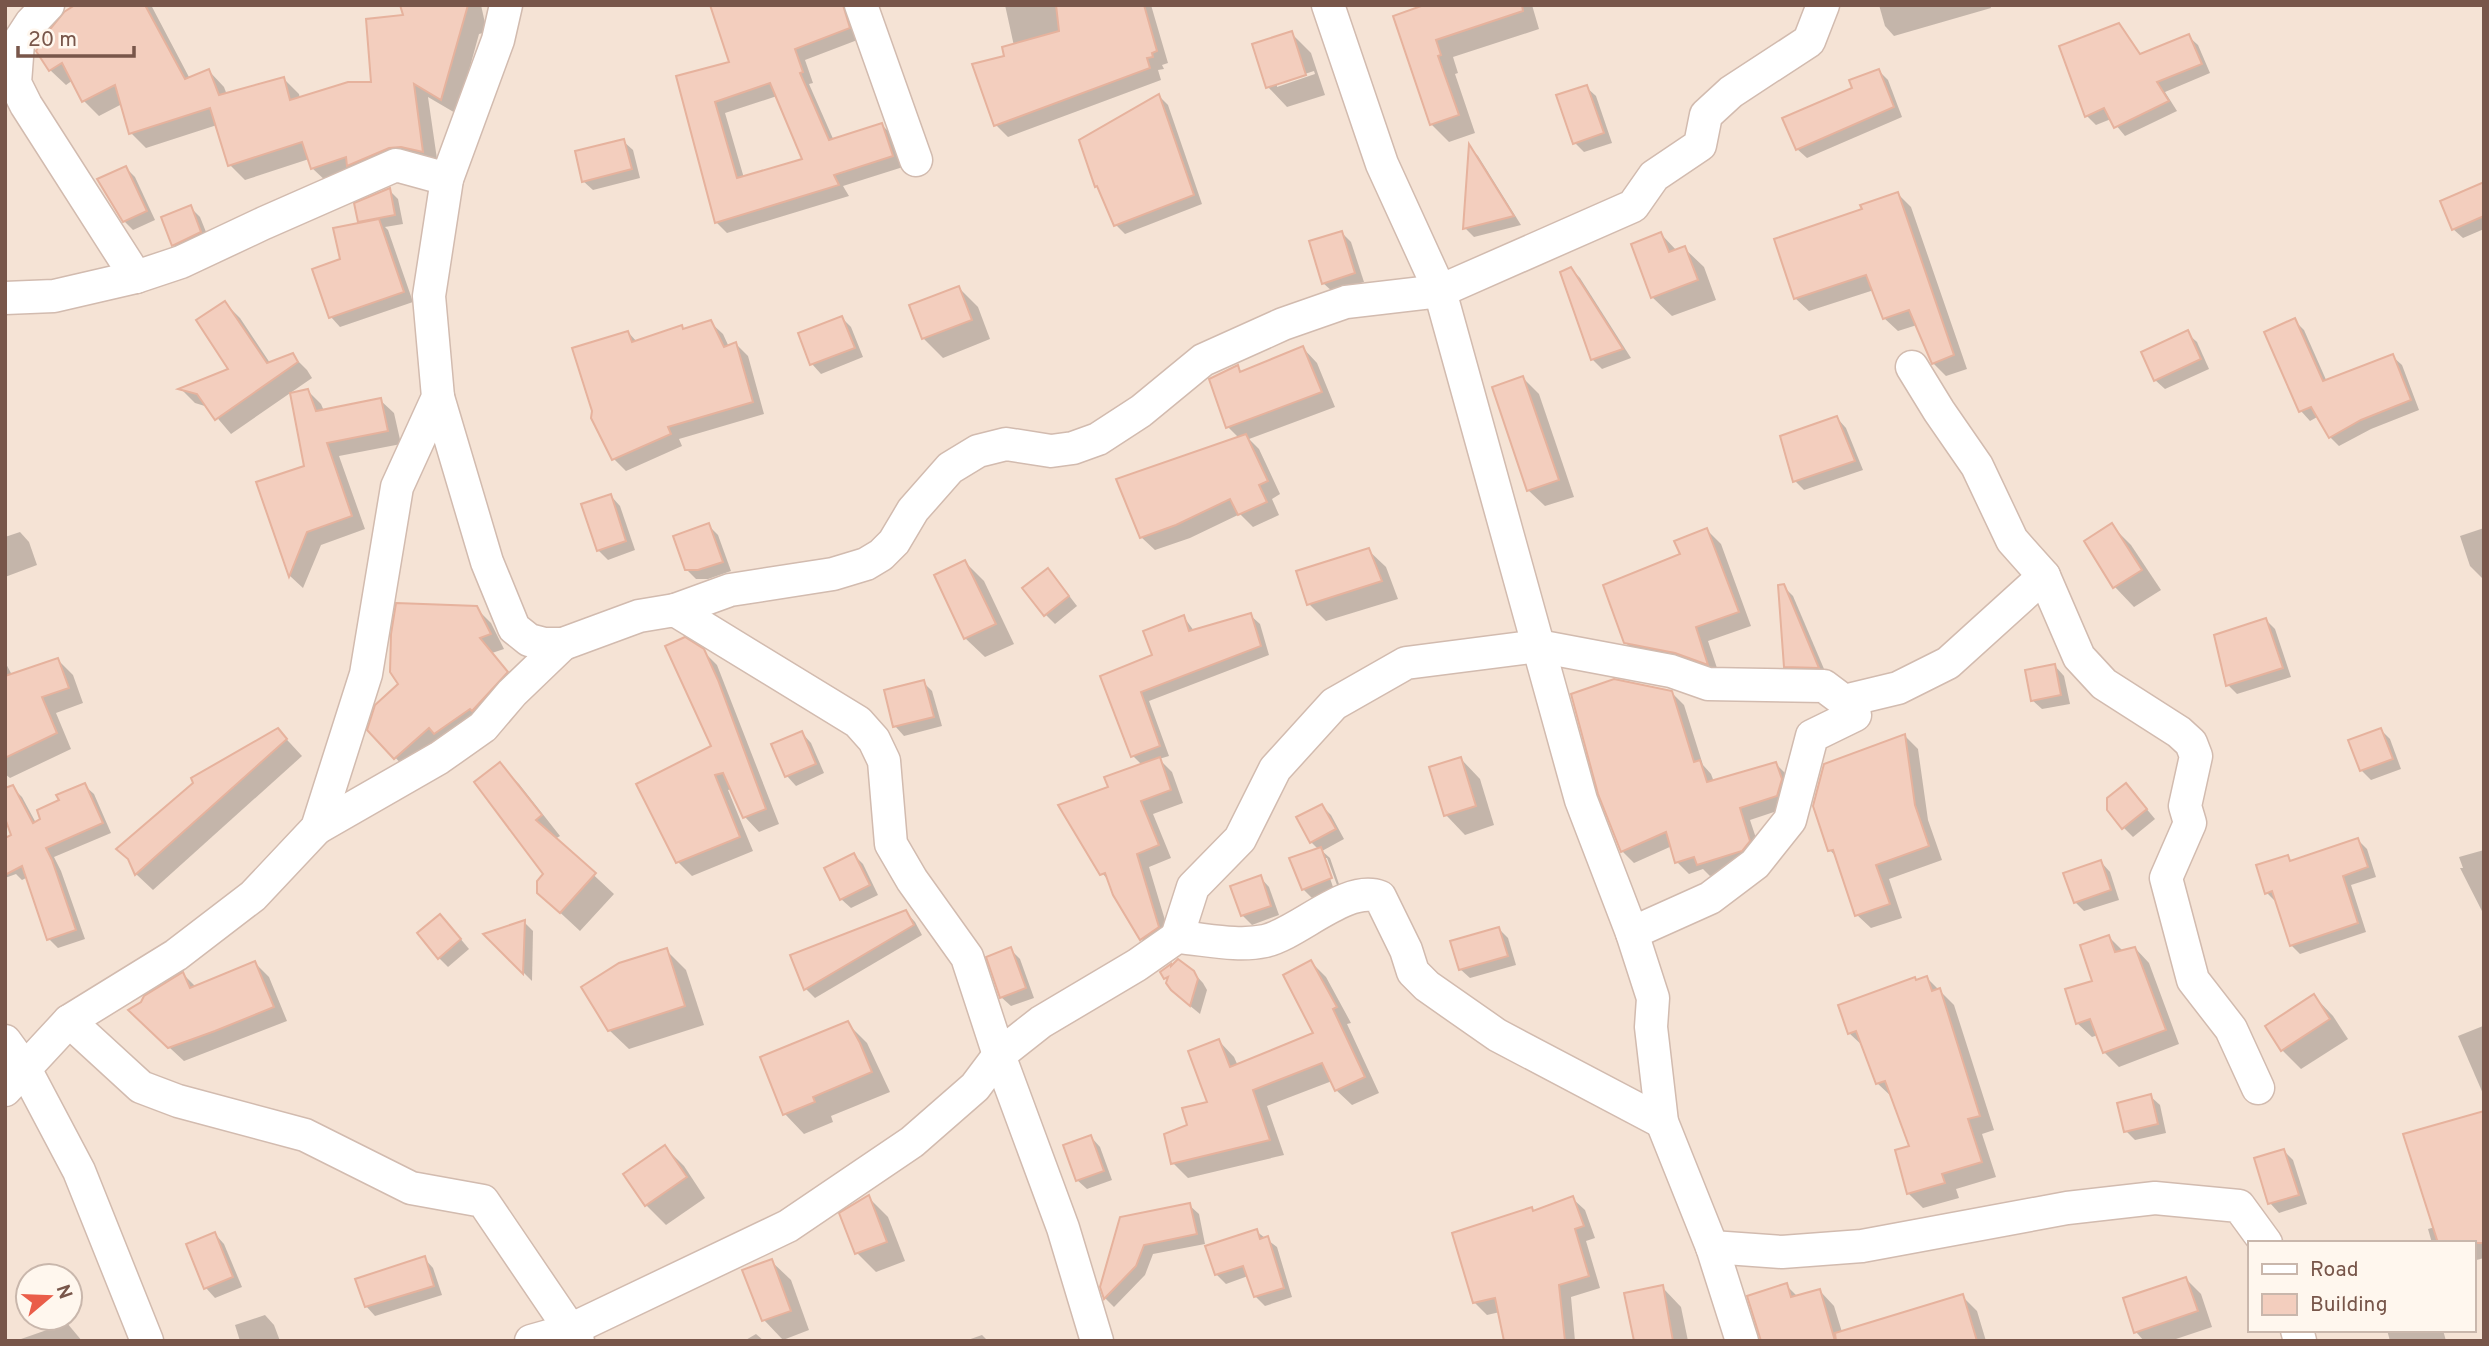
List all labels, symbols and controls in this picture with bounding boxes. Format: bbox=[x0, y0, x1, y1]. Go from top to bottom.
scale bar bbox=[18, 14, 133, 58]
text: 20 m bbox=[28, 27, 77, 54]
legend bbox=[2248, 1241, 2475, 1332]
text: Road bbox=[2310, 1257, 2359, 1284]
north arrow bbox=[14, 1262, 84, 1332]
text: N bbox=[50, 1282, 77, 1302]
text: Building bbox=[2310, 1292, 2388, 1319]

